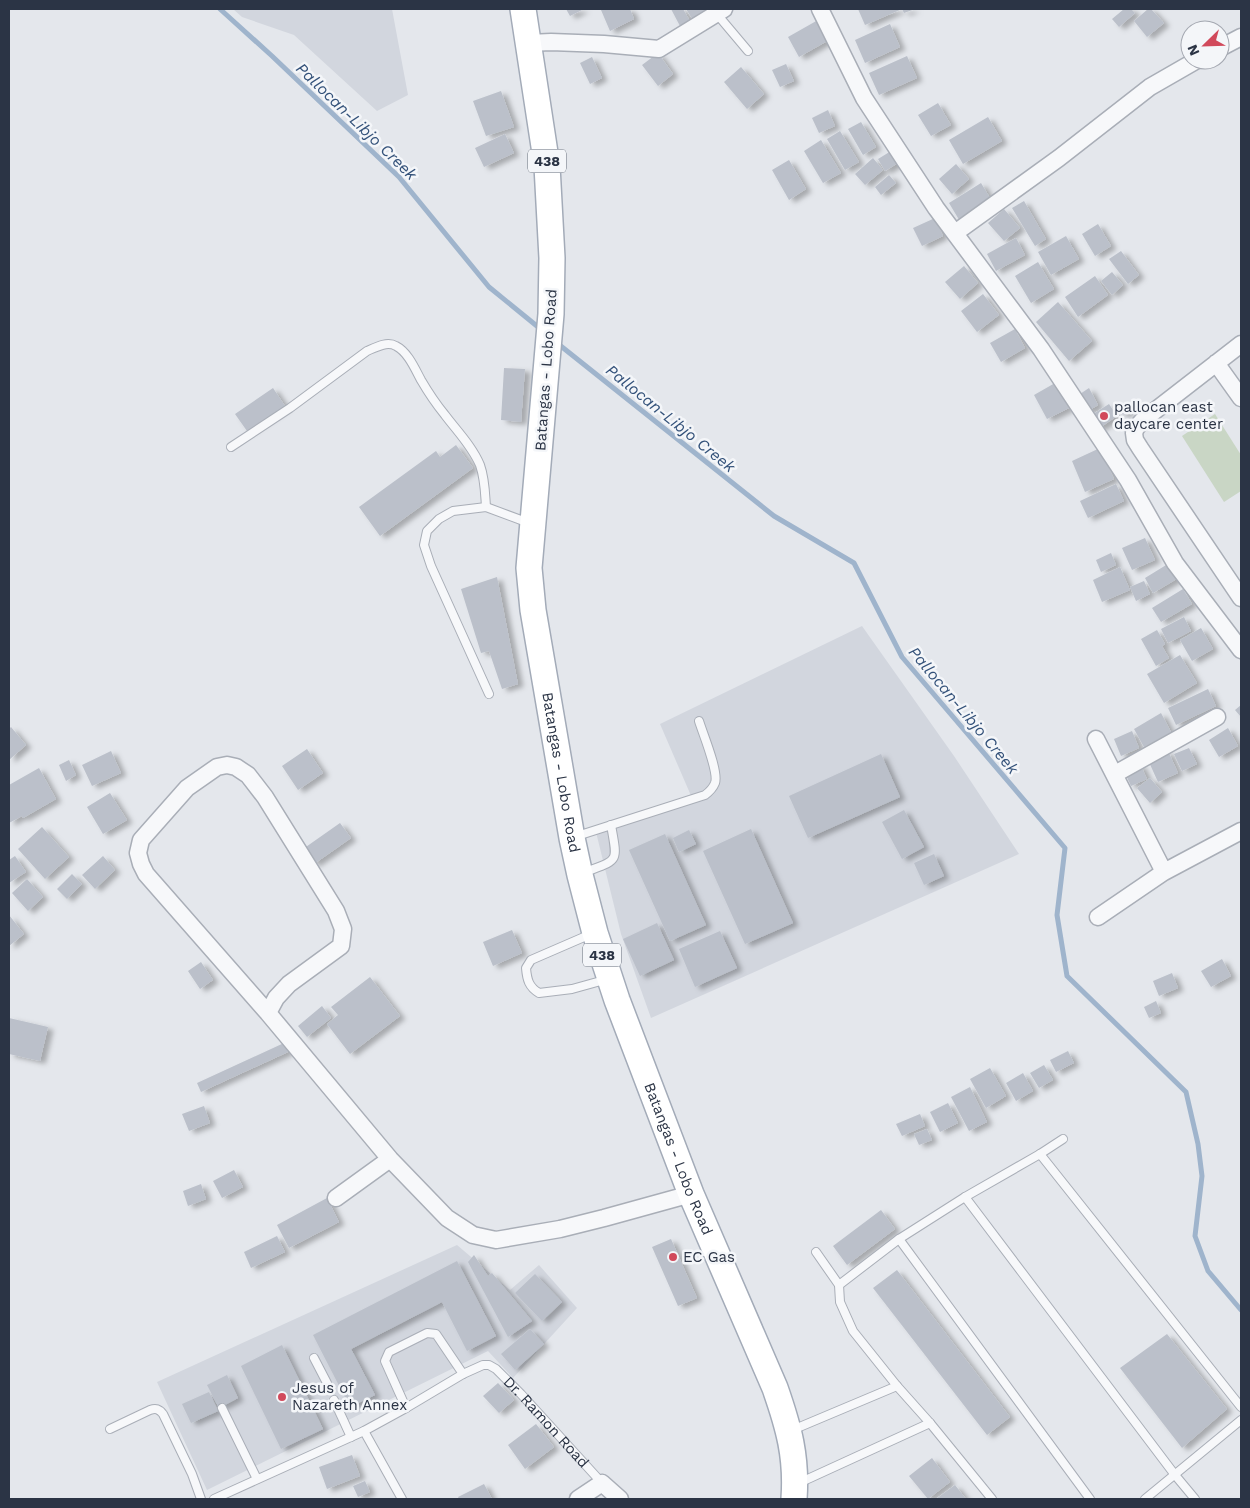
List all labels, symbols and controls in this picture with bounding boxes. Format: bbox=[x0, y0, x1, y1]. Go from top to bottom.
north arrow bbox=[1180, 20, 1230, 70]
text: N bbox=[1184, 42, 1202, 58]
water label: Pallocan-Libjo Creek bbox=[292, 59, 422, 185]
road number: 438 bbox=[528, 150, 566, 172]
street label: Batangas - Lobo Road bbox=[531, 288, 561, 452]
water label: Pallocan-Libjo Creek bbox=[602, 360, 740, 477]
place label: pallocan east daycare center bbox=[1114, 398, 1223, 433]
marker: pallocan east daycare center bbox=[1098, 410, 1110, 422]
water label: Pallocan-Libjo Creek bbox=[905, 643, 1023, 779]
street label: Batangas - Lobo Road bbox=[538, 691, 584, 854]
road number: 438 bbox=[583, 944, 621, 966]
street label: Batangas - Lobo Road bbox=[640, 1080, 717, 1238]
place label: EC Gas bbox=[683, 1248, 735, 1266]
marker: EC Gas bbox=[667, 1251, 679, 1263]
street label: Dr. Ramon Road bbox=[500, 1373, 593, 1471]
place label: Jesus of Nazareth Annex bbox=[292, 1379, 407, 1414]
marker: Jesus of Nazareth Annex bbox=[276, 1391, 288, 1403]

